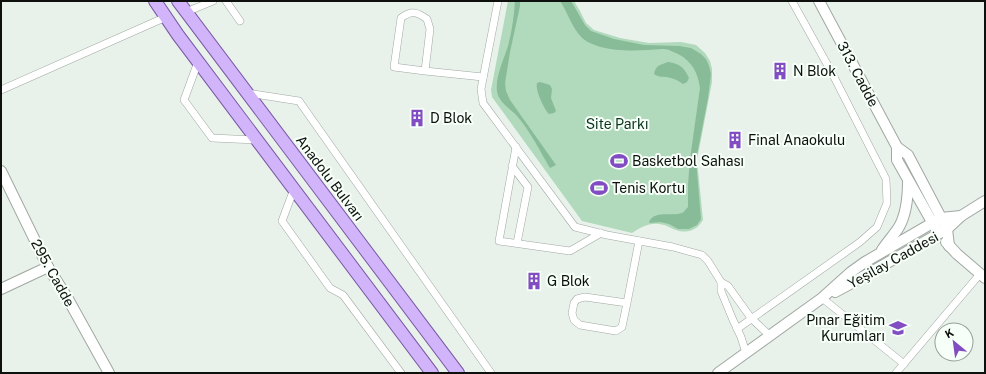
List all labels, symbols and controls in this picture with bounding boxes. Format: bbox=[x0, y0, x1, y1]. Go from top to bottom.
street label: 313. Cadde bbox=[834, 39, 882, 109]
building icon: N Blok bbox=[770, 61, 790, 81]
place label: N Blok bbox=[793, 63, 836, 79]
building icon: D Blok bbox=[407, 108, 427, 128]
place label: D Blok bbox=[430, 110, 472, 126]
park label: Site Parkı bbox=[586, 116, 648, 132]
building icon: Final Anaokulu bbox=[725, 130, 745, 150]
street label: Anadolu Bulvarı bbox=[293, 132, 367, 224]
place label: Final Anaokulu bbox=[748, 132, 845, 148]
sports icon: Basketbol Sahası bbox=[609, 151, 629, 171]
place label: Basketbol Sahası bbox=[632, 153, 744, 169]
sports icon: Tenis Kortu bbox=[589, 178, 609, 198]
place label: Tenis Kortu bbox=[612, 180, 685, 196]
street label: Yeşilay Caddesi bbox=[845, 228, 941, 292]
street label: 295. Cadde bbox=[28, 237, 78, 309]
building icon: G Blok bbox=[524, 271, 544, 291]
place label: G Blok bbox=[547, 273, 590, 289]
place label: Pınar Eğitim Kurumları bbox=[806, 312, 885, 344]
school or university icon: Pınar Eğitim Kurumları bbox=[888, 318, 908, 338]
north arrow bbox=[934, 322, 974, 362]
text: K bbox=[943, 326, 956, 340]

